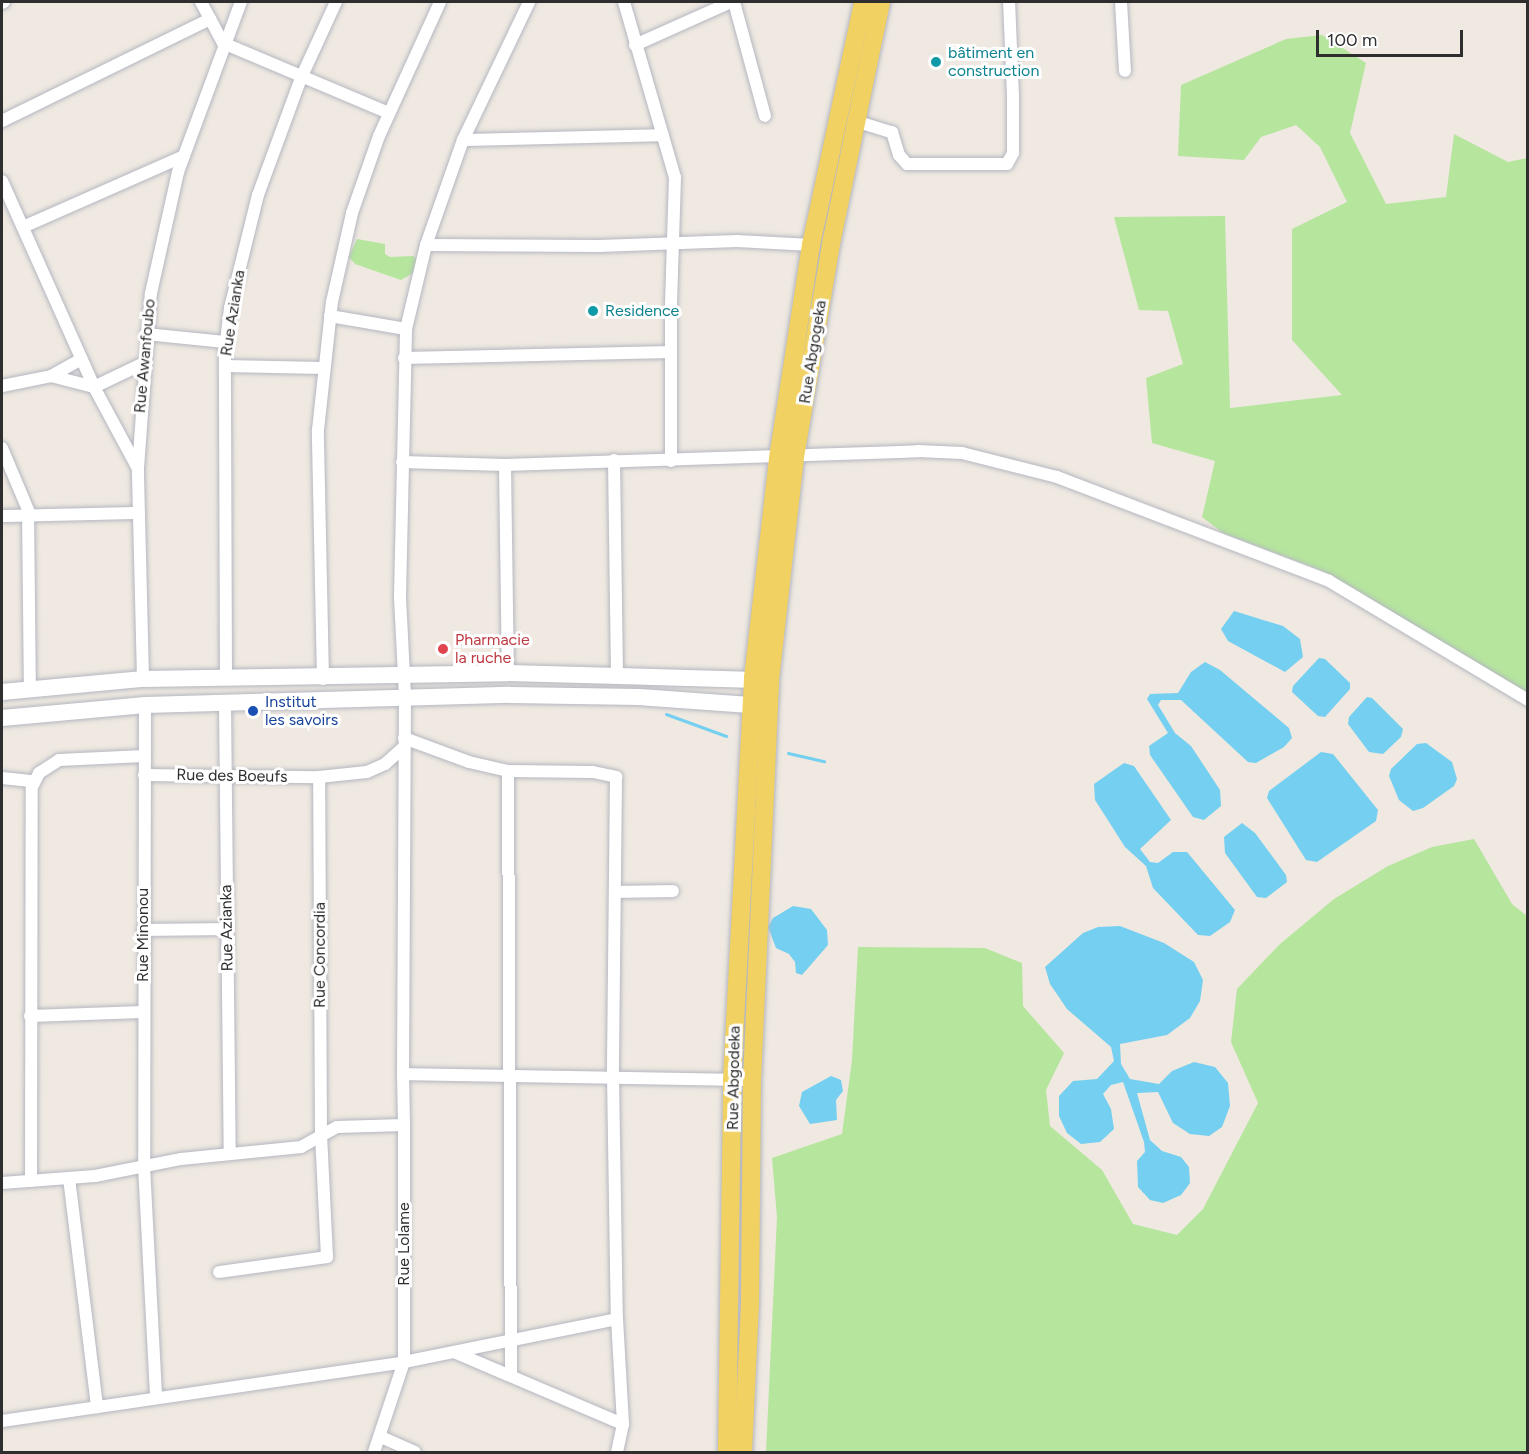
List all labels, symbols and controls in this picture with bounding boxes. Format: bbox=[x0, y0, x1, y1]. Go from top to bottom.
scale bar bbox=[1319, 18, 1466, 56]
text: 100 m bbox=[1327, 29, 1377, 51]
place label: bâtiment en construction bbox=[948, 43, 1039, 81]
marker: bâtiment en construction bbox=[929, 55, 943, 69]
street label: Rue Azianka bbox=[217, 269, 249, 357]
street label: Rue Awanfoubo bbox=[130, 298, 160, 414]
street label: Rue Abgogeka bbox=[795, 299, 831, 405]
place label: Residence bbox=[605, 301, 679, 321]
marker: Residence bbox=[586, 304, 600, 318]
place label: Pharmacie la ruche bbox=[455, 630, 530, 668]
marker: Pharmacie la ruche bbox=[436, 642, 450, 656]
place label: Institut les savoirs bbox=[265, 692, 338, 730]
marker: Institut les savoirs bbox=[246, 704, 260, 718]
street label: Rue des Boeufs bbox=[176, 765, 288, 787]
street label: Rue Azianka bbox=[217, 884, 237, 972]
street label: Rue Minonou bbox=[133, 888, 153, 982]
street label: Rue Concordia bbox=[310, 902, 330, 1008]
street label: Rue Abgodeka bbox=[723, 1026, 745, 1130]
street label: Rue Lolame bbox=[394, 1202, 414, 1286]

